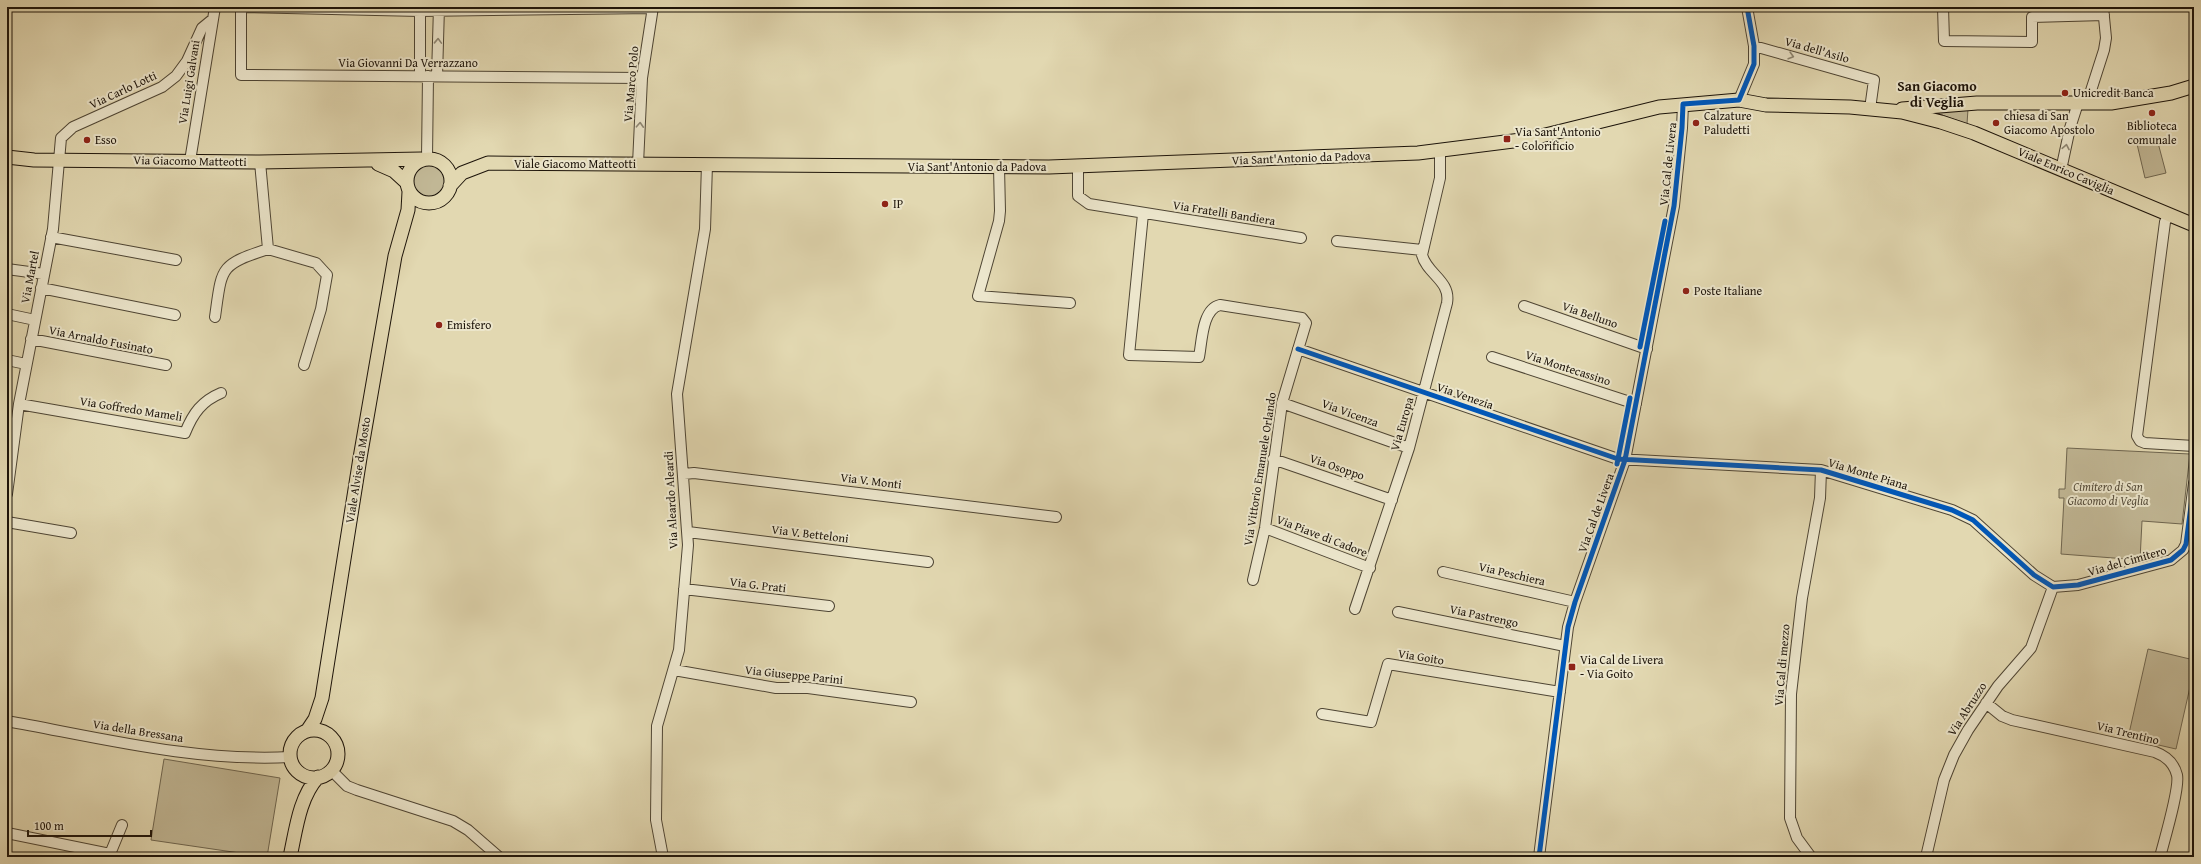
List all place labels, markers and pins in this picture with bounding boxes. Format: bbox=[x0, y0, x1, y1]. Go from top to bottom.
place label: Unicredit Banca bbox=[2073, 84, 2154, 101]
marker: Unicredit Banca bbox=[2060, 88, 2070, 98]
place label: Calzature Paludetti bbox=[1704, 107, 1752, 138]
place label: chiesa di San Giacomo Apostolo bbox=[2004, 107, 2095, 138]
marker: Biblioteca comunale bbox=[2147, 108, 2157, 118]
place label: Biblioteca comunale bbox=[2127, 117, 2177, 148]
marker: Calzature Paludetti bbox=[1691, 118, 1701, 128]
marker: chiesa di San Giacomo Apostolo bbox=[1991, 118, 2001, 128]
place label: Via Sant'Antonio - Colorificio bbox=[1515, 123, 1601, 154]
place label: Esso bbox=[95, 131, 117, 148]
marker: Via Sant'Antonio - Colorificio bbox=[1502, 134, 1512, 144]
marker: Esso bbox=[82, 135, 92, 145]
place label: IP bbox=[893, 195, 903, 212]
marker: IP bbox=[880, 199, 890, 209]
place label: Poste Italiane bbox=[1694, 282, 1763, 299]
marker: Poste Italiane bbox=[1681, 286, 1691, 296]
place label: Emisfero bbox=[447, 316, 491, 333]
marker: Emisfero bbox=[434, 320, 444, 330]
place label: Via Cal de Livera - Via Goito bbox=[1580, 651, 1664, 682]
marker: Via Cal de Livera - Via Goito bbox=[1567, 662, 1577, 672]

